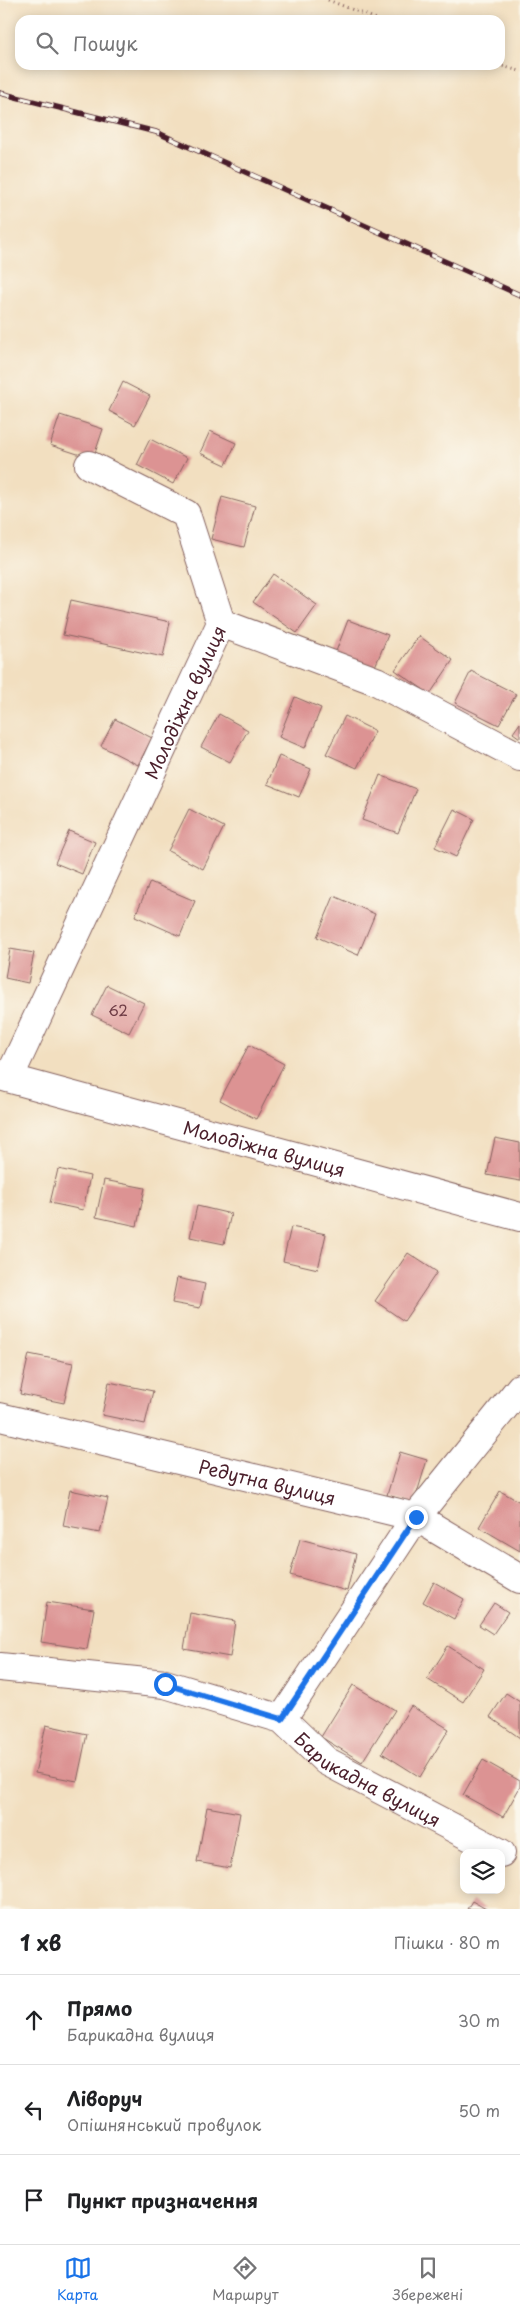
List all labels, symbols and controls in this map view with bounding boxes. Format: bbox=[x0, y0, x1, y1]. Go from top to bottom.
search box bbox=[15, 15, 505, 70]
icon: search bbox=[33, 29, 61, 57]
text: Пошук bbox=[73, 29, 138, 57]
street label: Молодіжна вулиця bbox=[137, 621, 232, 783]
house number: 62 bbox=[108, 998, 128, 1021]
street label: Молодіжна вулиця bbox=[180, 1113, 348, 1183]
street label: Редутна вулиця bbox=[196, 1452, 339, 1511]
route end bbox=[405, 1506, 428, 1529]
route start bbox=[154, 1673, 177, 1696]
street label: Барикадна вулиця bbox=[289, 1725, 446, 1833]
map controls bbox=[460, 1849, 505, 1894]
button: layers bbox=[460, 1849, 505, 1894]
text: 1 хв bbox=[20, 1926, 61, 1958]
text: Пішки · 80 m bbox=[394, 1930, 500, 1954]
text: Прямо bbox=[67, 1994, 132, 2022]
icon: ahead bbox=[20, 2006, 48, 2034]
text: 30 m bbox=[458, 2008, 500, 2032]
text: Барикадна вулиця bbox=[67, 2022, 215, 2046]
text: Ліворуч bbox=[67, 2084, 143, 2112]
icon: left bbox=[20, 2096, 48, 2124]
text: 50 m bbox=[459, 2098, 500, 2122]
text: Опішнянський провулок bbox=[67, 2112, 261, 2136]
icon: arrive bbox=[20, 2186, 48, 2214]
text: Пункт призначення bbox=[67, 2186, 258, 2214]
tab: Карта bbox=[57, 2254, 98, 2305]
tab: Маршрут bbox=[212, 2254, 278, 2305]
tab: Збережені bbox=[393, 2254, 463, 2305]

